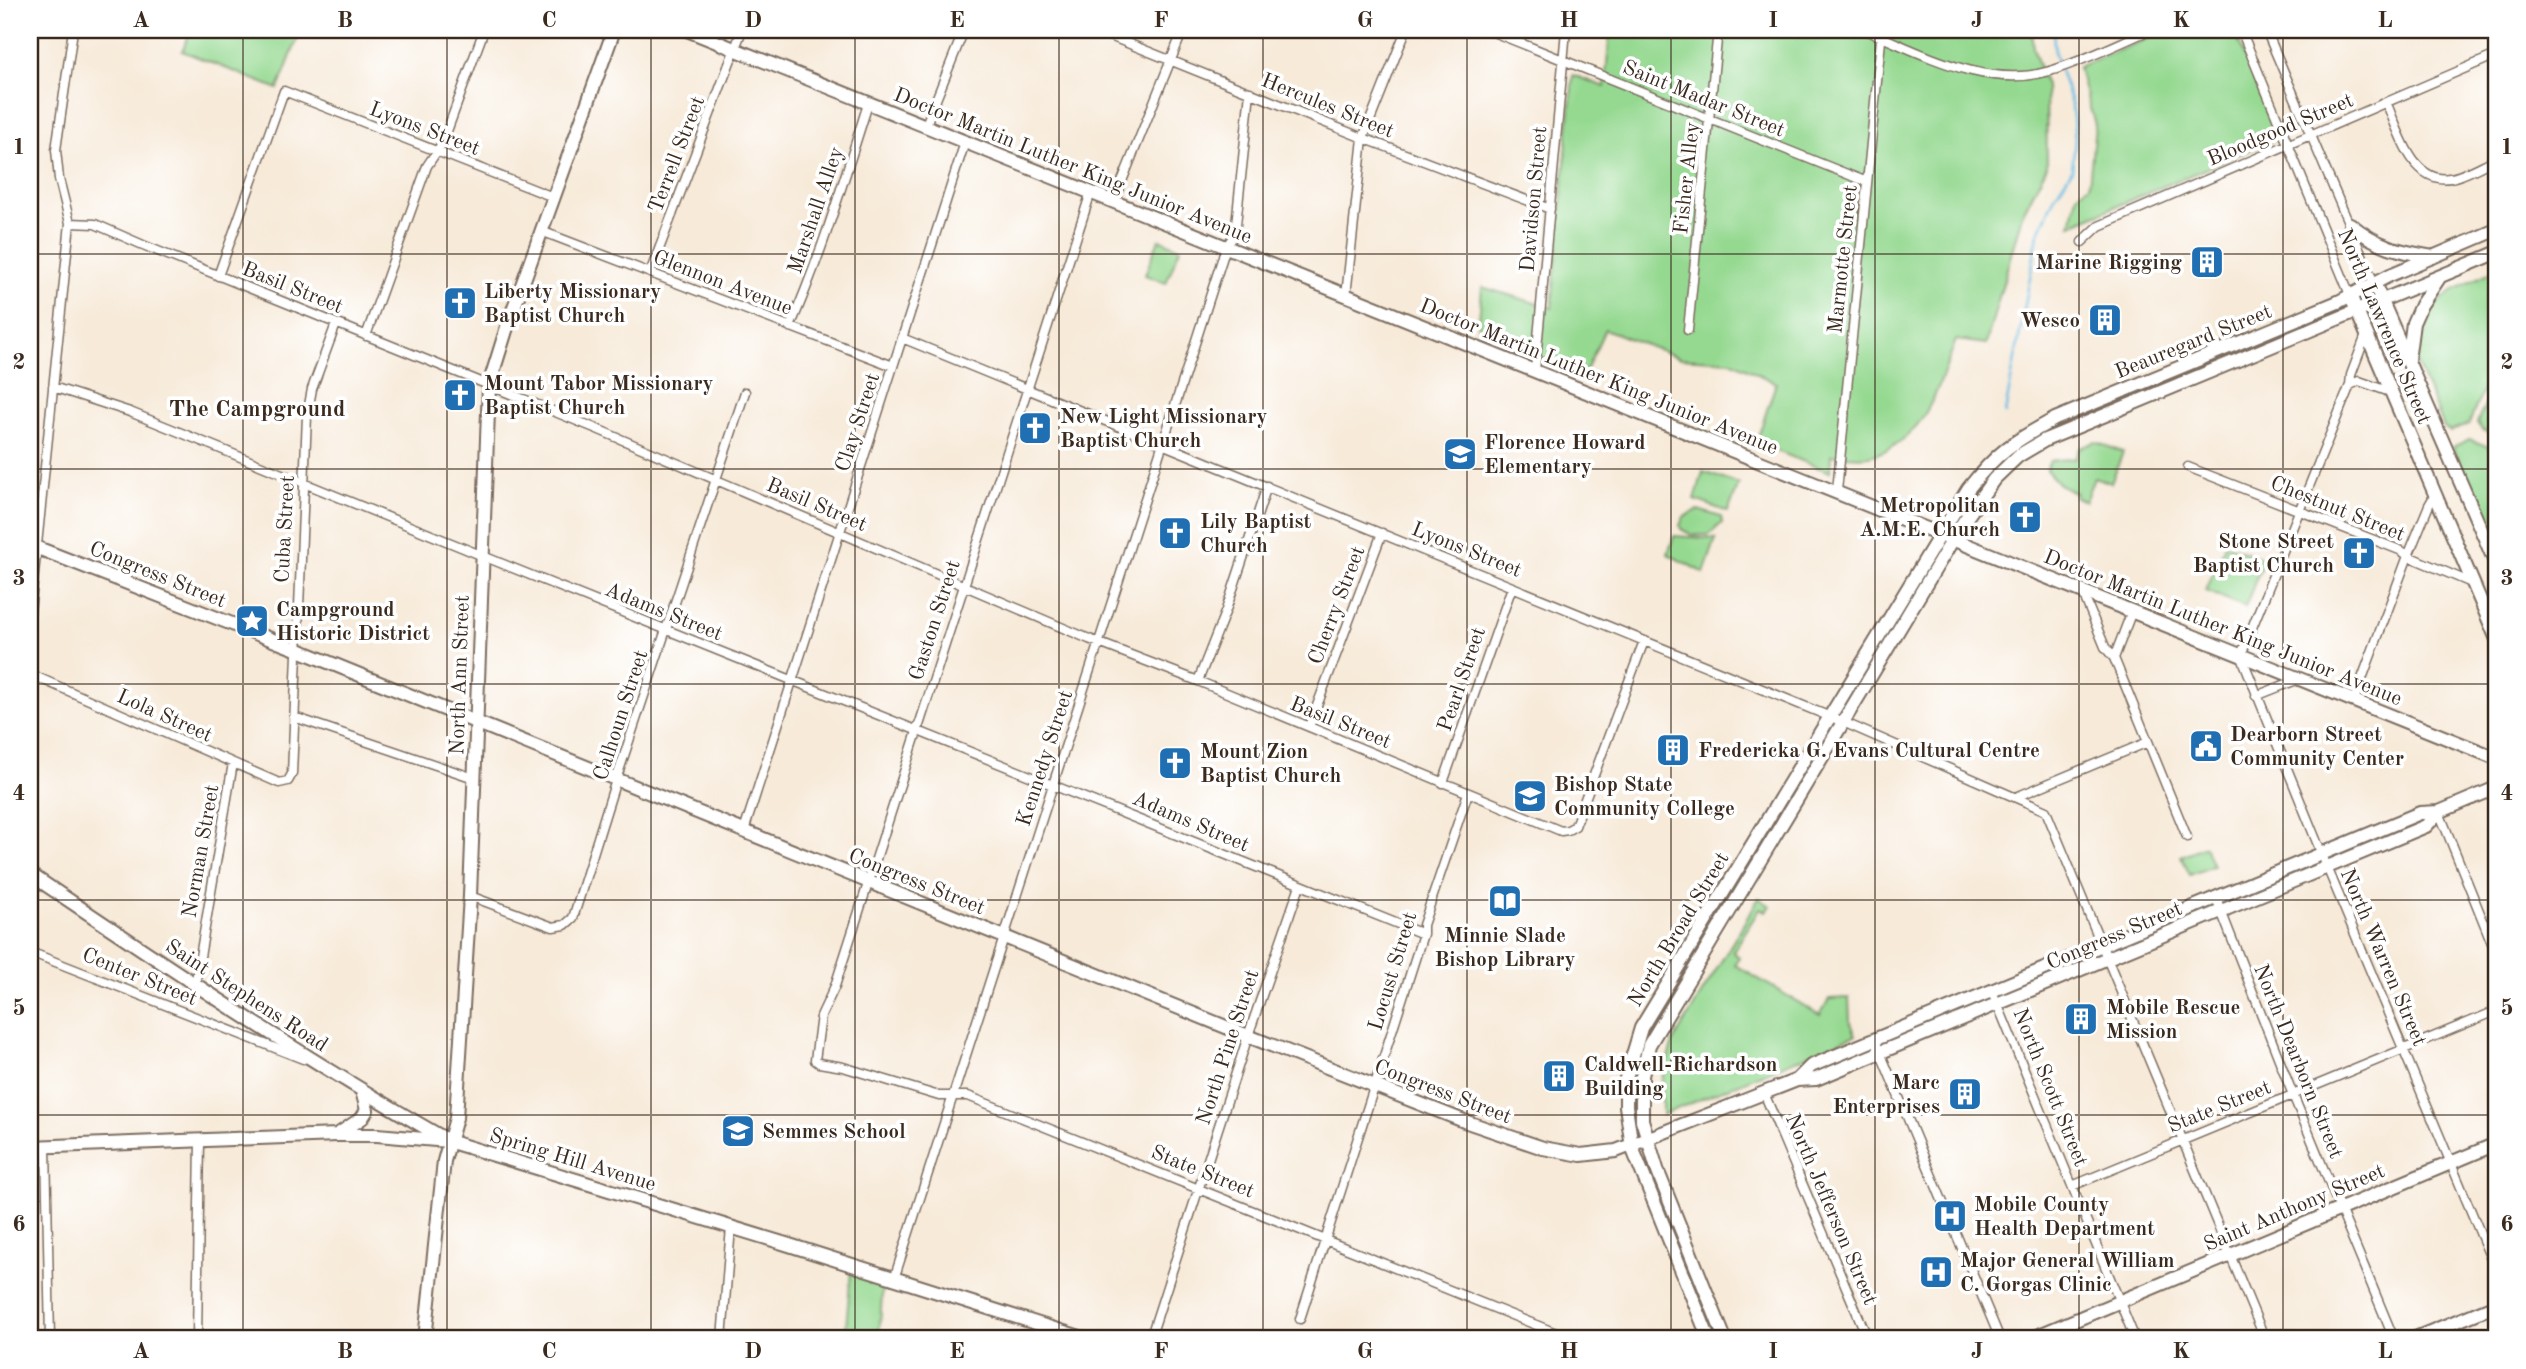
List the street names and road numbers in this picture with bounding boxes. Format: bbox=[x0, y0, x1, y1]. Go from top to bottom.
street label: Saint Madar Street bbox=[1619, 57, 1788, 142]
street label: Hercules Street bbox=[1258, 70, 1397, 143]
street label: Doctor Martin Luther King Junior Avenue bbox=[890, 85, 1255, 248]
street label: Bloodgood Street bbox=[2204, 90, 2357, 171]
street label: Terrell Street bbox=[646, 93, 709, 216]
street label: Lyons Street bbox=[366, 99, 483, 160]
street label: Fisher Alley bbox=[1671, 121, 1704, 235]
street label: Davidson Street bbox=[1518, 125, 1551, 273]
street label: Marshall Alley bbox=[785, 144, 848, 277]
street label: Marmotte Street bbox=[1825, 184, 1862, 335]
street label: North Lawrence Street bbox=[2333, 226, 2434, 427]
street label: Glennon Avenue bbox=[650, 247, 795, 320]
street label: Basil Street bbox=[239, 259, 346, 318]
street label: Doctor Martin Luther King Junior Avenue bbox=[1416, 296, 1781, 459]
street label: Beauregard Street bbox=[2112, 301, 2275, 383]
street label: Clay Street bbox=[833, 370, 884, 474]
street label: Chestnut Street bbox=[2267, 473, 2408, 546]
street label: Cuba Street bbox=[272, 475, 299, 584]
street label: Basil Street bbox=[763, 475, 870, 536]
street label: Lyons Street bbox=[1408, 519, 1524, 582]
street label: Congress Street bbox=[86, 538, 229, 612]
street label: Cherry Street bbox=[1305, 543, 1370, 668]
street label: Doctor Martin Luther King Junior Avenue bbox=[2040, 547, 2405, 710]
street label: Gaston Street bbox=[906, 558, 965, 683]
street label: Adams Street bbox=[602, 579, 725, 645]
street label: North Ann Street bbox=[447, 595, 474, 755]
street label: Pearl Street bbox=[1435, 625, 1490, 734]
street label: Calhoun Street bbox=[590, 648, 652, 783]
street label: Lola Street bbox=[113, 686, 215, 747]
street label: Kennedy Street bbox=[1014, 688, 1077, 829]
street label: Basil Street bbox=[1287, 694, 1394, 753]
street label: Norman Street bbox=[179, 783, 224, 920]
street label: Adams Street bbox=[1129, 788, 1252, 856]
street label: Congress Street bbox=[845, 845, 988, 919]
street label: North Broad Street bbox=[1625, 849, 1734, 1011]
street label: North Warren Street bbox=[2336, 866, 2430, 1049]
street label: Congress Street bbox=[2044, 898, 2186, 974]
street label: Locust Street bbox=[1365, 910, 1421, 1033]
street label: Saint Stephens Road bbox=[161, 936, 331, 1056]
street label: Center Street bbox=[79, 945, 200, 1010]
street label: North Dearborn Street bbox=[2249, 961, 2346, 1162]
street label: North Pine Street bbox=[1193, 967, 1263, 1128]
street label: North Scott Street bbox=[2008, 1005, 2091, 1170]
street label: Congress Street bbox=[1371, 1057, 1514, 1128]
street label: State Street bbox=[2165, 1077, 2274, 1138]
street label: North Jefferson Street bbox=[1781, 1111, 1880, 1308]
street label: Spring Hill Avenue bbox=[487, 1125, 658, 1196]
street label: State Street bbox=[1148, 1142, 1257, 1203]
street label: Saint Anthony Street bbox=[2201, 1161, 2388, 1256]

